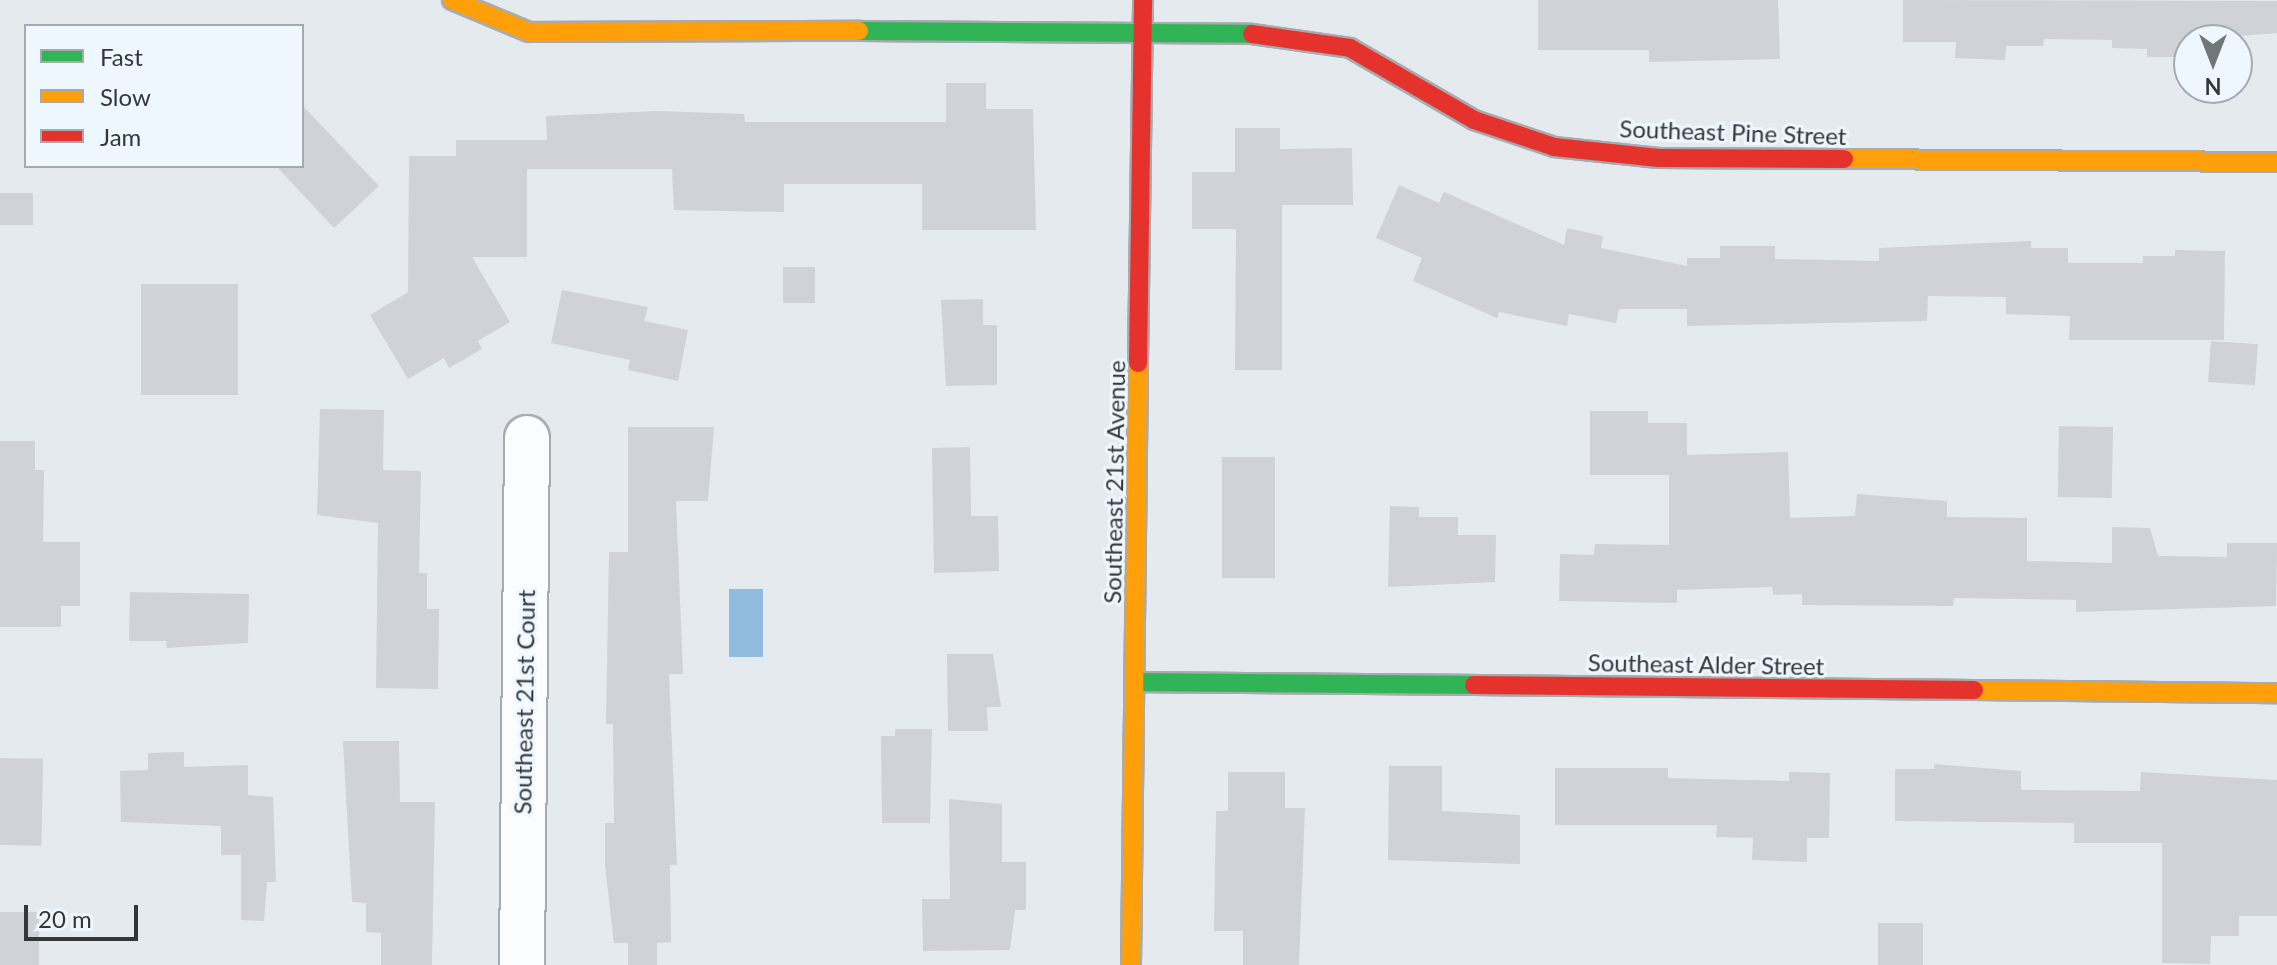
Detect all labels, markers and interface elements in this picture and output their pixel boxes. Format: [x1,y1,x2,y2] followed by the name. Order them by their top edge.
[24,24,304,168] legend
[2173,24,2253,104] north arrow
[100,42,143,71] text: Fast
[2205,73,2221,100] text: N
[100,82,151,111] text: Slow
[1619,114,1847,150] street label: Southeast Pine Street
[100,122,141,151] text: Jam
[1097,360,1131,604] street label: Southeast 21st Avenue
[508,589,540,815] street label: Southeast 21st Court
[1587,648,1825,680] street label: Southeast Alder Street
[28,889,142,939] scale bar
[38,904,92,933] text: 20 m

